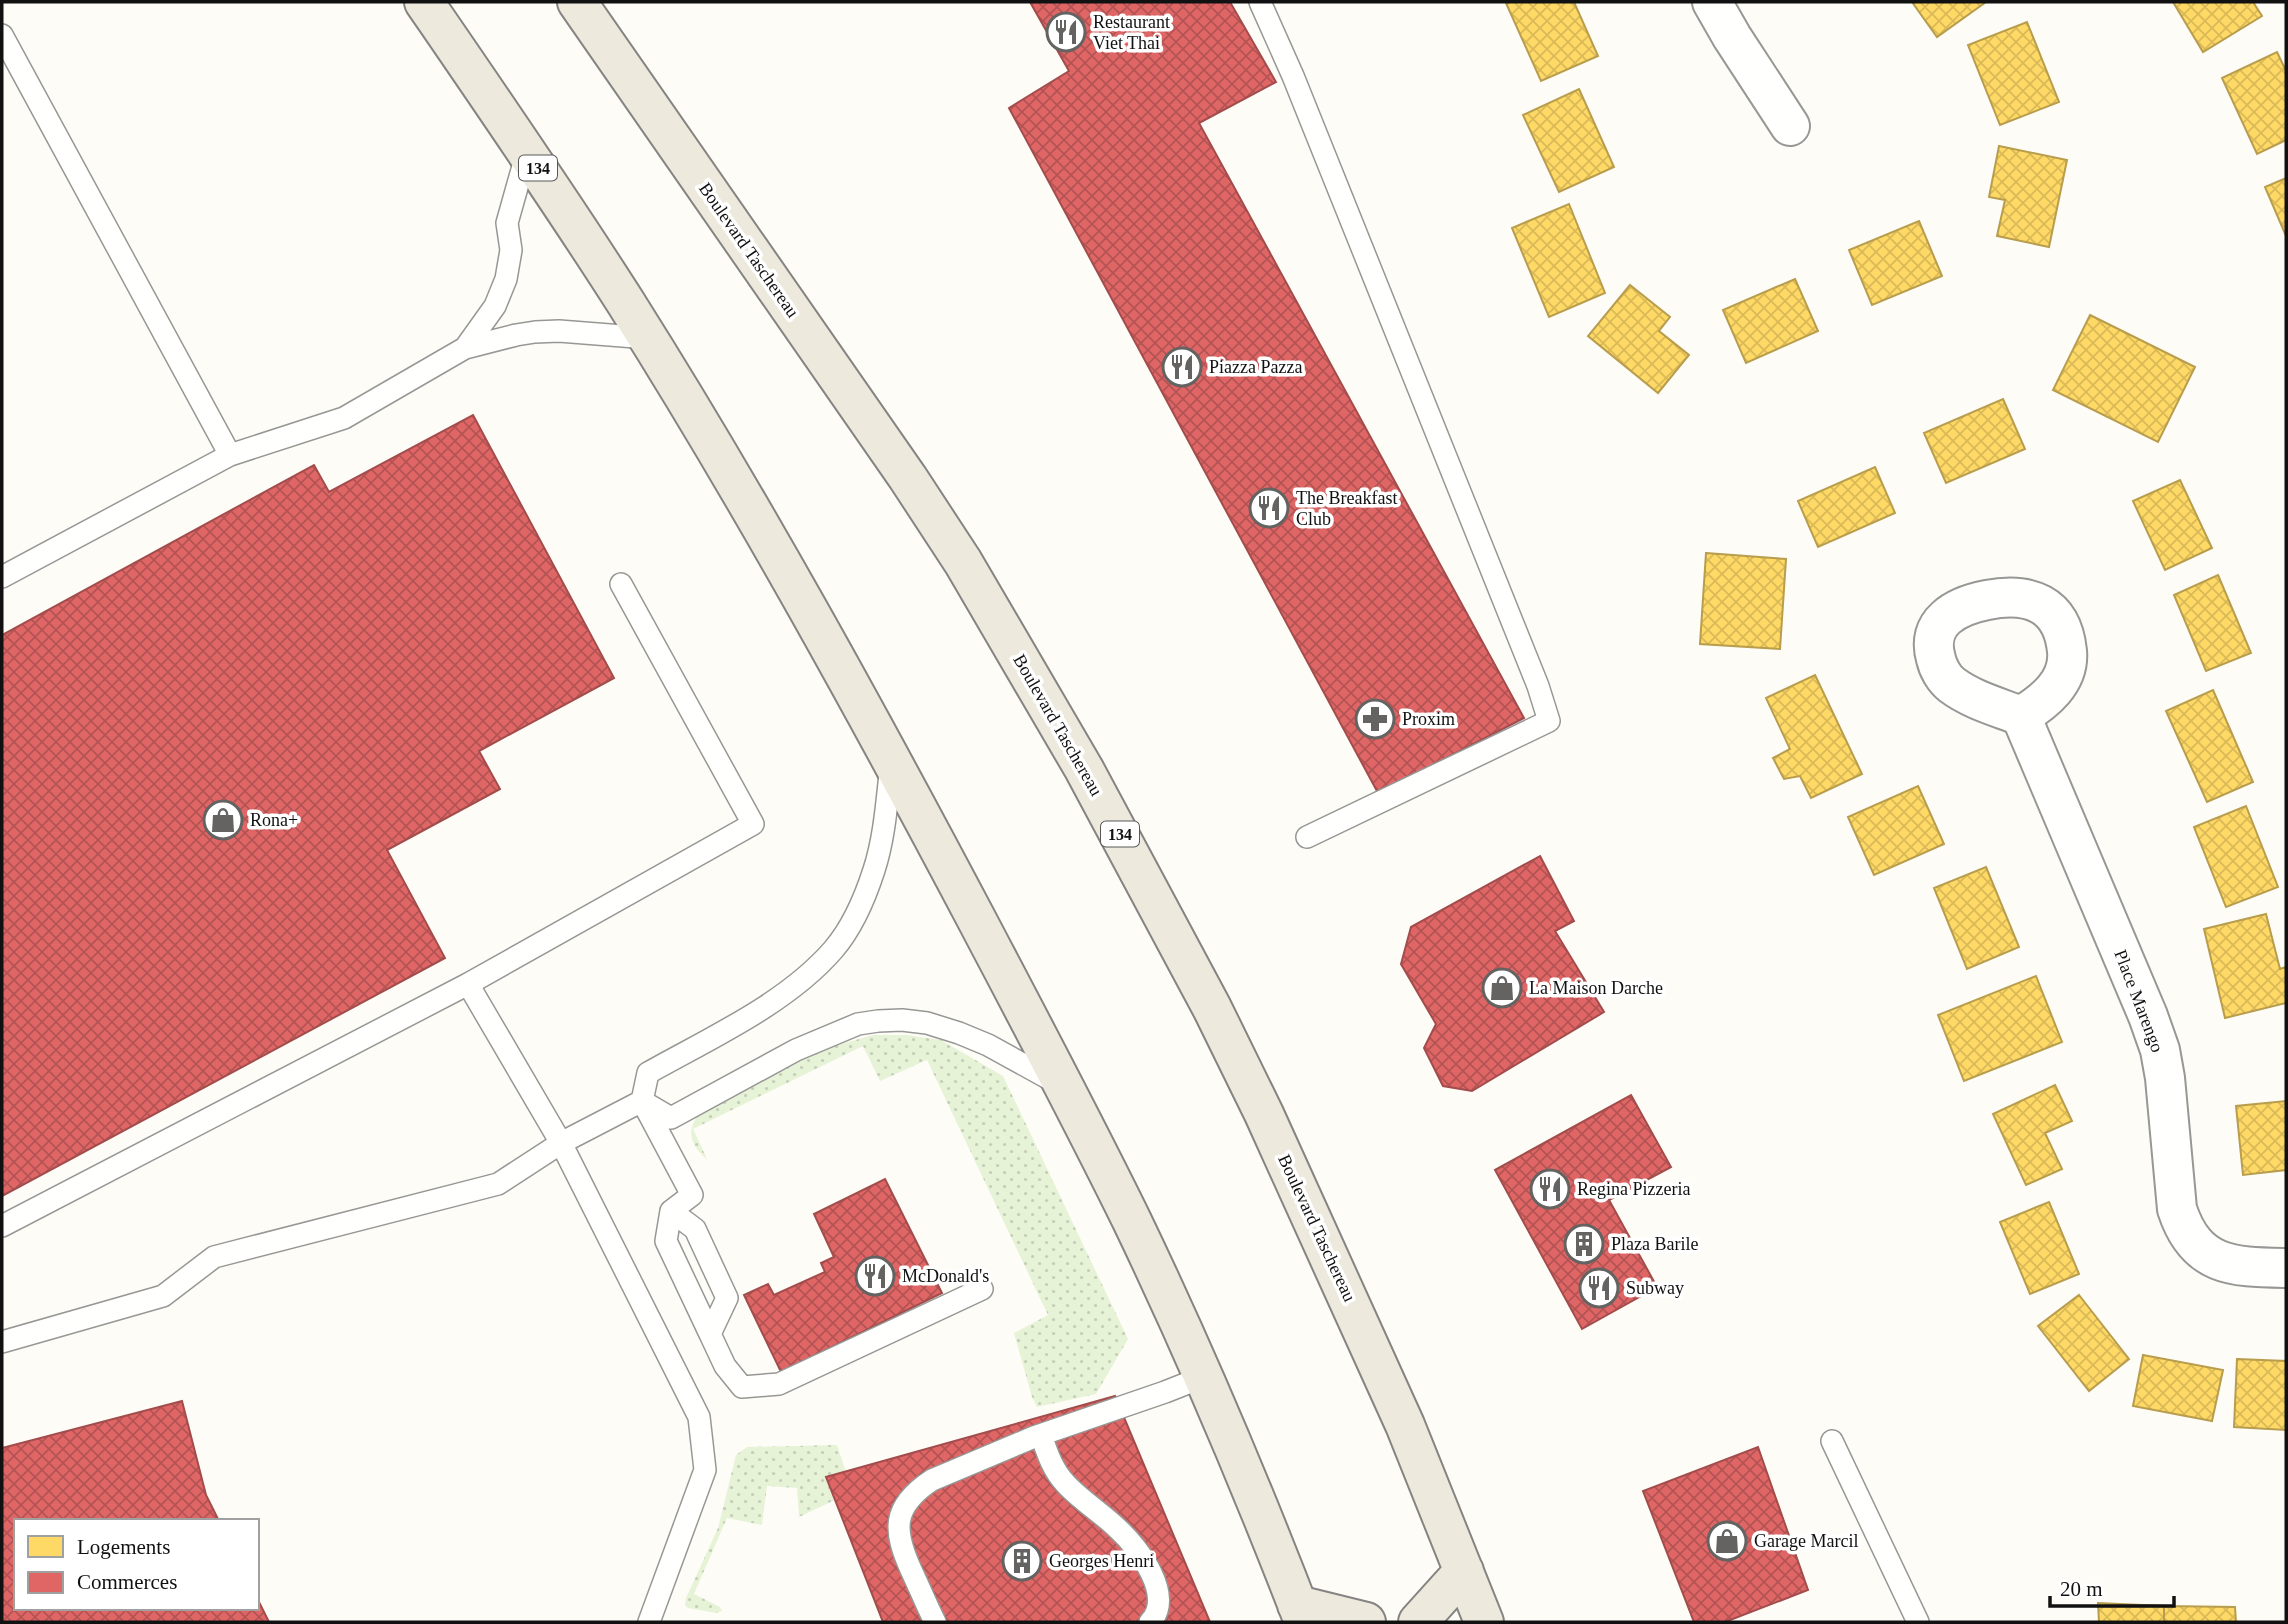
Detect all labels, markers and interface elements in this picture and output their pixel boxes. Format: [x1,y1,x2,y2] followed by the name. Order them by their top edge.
[1045,11,1087,53] restaurant icon: Restaurant Viet Thai
[1093,12,1170,53] place label: Restaurant Viet Thai
[519,156,557,180] road number: 134
[695,179,803,321] street label: Boulevard Taschereau
[1161,346,1203,388] restaurant icon: Piazza Pazza
[1209,357,1302,377] place label: Piazza Pazza
[1248,487,1290,529] restaurant icon: The Breakfast Club
[1296,488,1397,529] place label: The Breakfast Club
[1009,651,1107,799] street label: Boulevard Taschereau
[1354,698,1396,740] pharmacy icon: Proxim
[1402,709,1455,729] place label: Proxim
[202,799,244,841] shop icon: Rona+
[250,810,298,830] place label: Rona+
[1101,821,1139,846] road number: 134
[2110,947,2168,1055] street label: Place Marengo
[1481,967,1523,1009] shop icon: La Maison Darche
[1529,978,1663,998] place label: La Maison Darche
[1274,1151,1360,1305] street label: Boulevard Taschereau
[1529,1168,1571,1210] restaurant icon: Regina Pizzeria
[1577,1179,1690,1199] place label: Regina Pizzeria
[1563,1223,1605,1265] building icon: Plaza Barile
[1611,1234,1698,1254] place label: Plaza Barile
[854,1255,896,1297] restaurant icon: McDonald's
[902,1266,989,1286] place label: McDonald's
[1578,1267,1620,1309] restaurant icon: Subway
[1626,1278,1684,1298] place label: Subway
[14,1519,259,1610] legend
[1706,1520,1748,1562] shop icon: Garage Marcil
[1754,1531,1858,1551] place label: Garage Marcil
[77,1535,170,1559] text: Logements
[1001,1540,1043,1582] building icon: Georges Henri
[1049,1551,1154,1571] place label: Georges Henri
[2050,1564,2174,1608] scale bar
[77,1570,177,1594] text: Commerces
[2060,1577,2103,1601] text: 20 m

